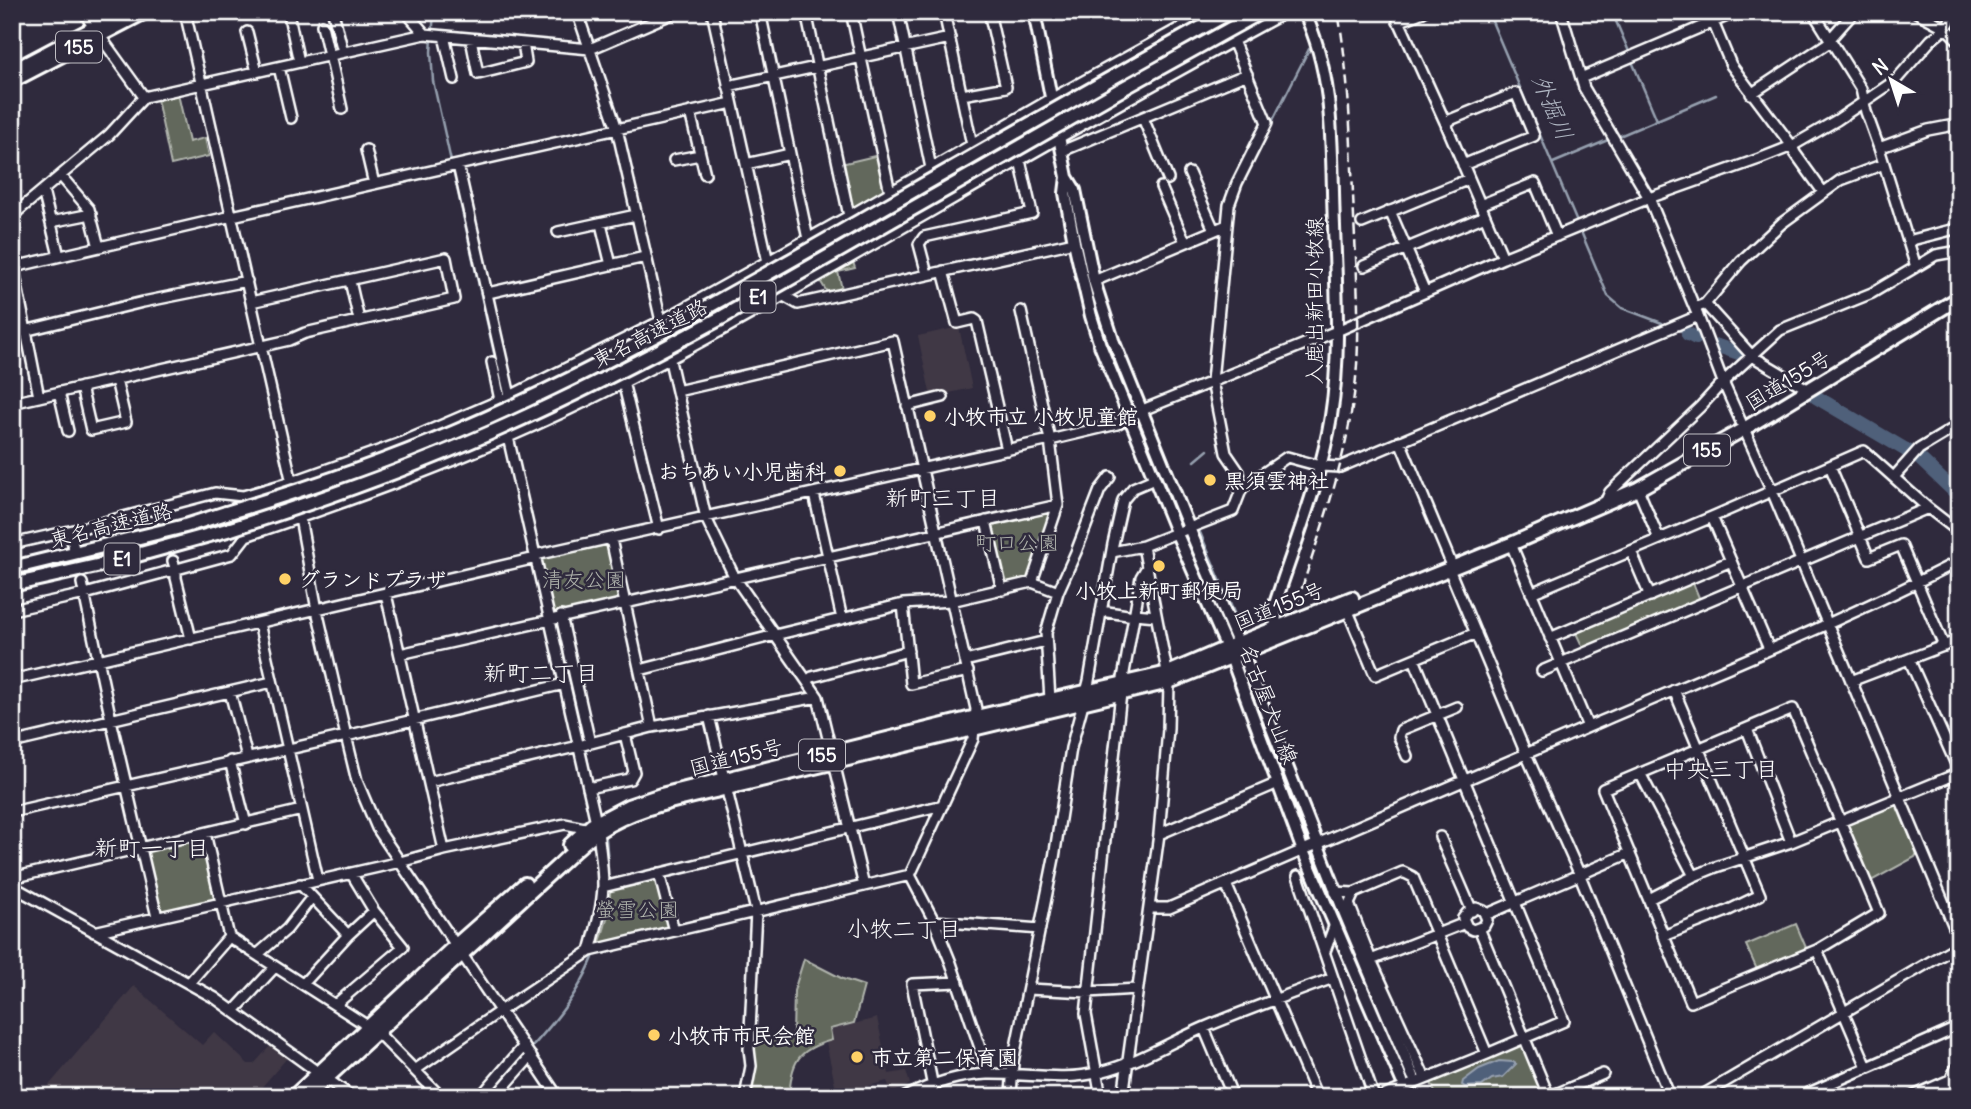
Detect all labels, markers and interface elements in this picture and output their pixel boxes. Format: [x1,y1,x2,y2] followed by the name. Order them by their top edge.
[56,32,102,62] road number: 155
[1856,46,1926,116] north arrow
[1868,53,1893,80] text: N
[1526,70,1580,144] water label: 外掘川
[1301,217,1328,385] street label: 入鹿出新田小牧線
[740,282,776,312] road number: E1
[588,292,712,374] street label: 東名高速道路
[1740,344,1836,416] street label: 国道155号
[944,403,1138,430] place label: 小牧市立 小牧児童館
[922,408,938,424] marker: 小牧市立 小牧児童館
[1684,435,1730,466] road number: 155
[658,458,826,485] place label: おちあい小児歯科
[832,463,848,479] marker: おちあい小児歯科
[1224,467,1329,494] place label: 黒須雲神社
[1202,472,1218,488] marker: 黒須雲神社
[886,483,1001,512] district label: 新町三丁目
[47,497,175,553] street label: 東名高速道路
[975,529,1059,556] park label: 町口公園
[104,544,140,574] road number: E1
[1151,558,1167,574] marker: 小牧上新町郵便局
[299,566,446,593] place label: グランドプラザ
[542,566,626,593] park label: 清友公園
[277,571,293,587] marker: グランドプラザ
[1230,576,1328,636] street label: 国道155号
[1075,577,1243,604] place label: 小牧上新町郵便局
[1234,640,1304,768] street label: 名古屋犬山線
[484,658,599,687] district label: 新町二丁目
[686,732,786,782] street label: 国道155号
[799,740,845,770] road number: 155
[1664,754,1779,783] district label: 中央三丁目
[95,833,210,862] district label: 新町一丁目
[595,896,679,923] park label: 螢雪公園
[847,914,962,943] district label: 小牧二丁目
[668,1022,815,1049] place label: 小牧市市民会館
[646,1027,662,1043] marker: 小牧市市民会館
[871,1044,1018,1071] place label: 市立第二保育園
[849,1049,865,1065] marker: 市立第二保育園

